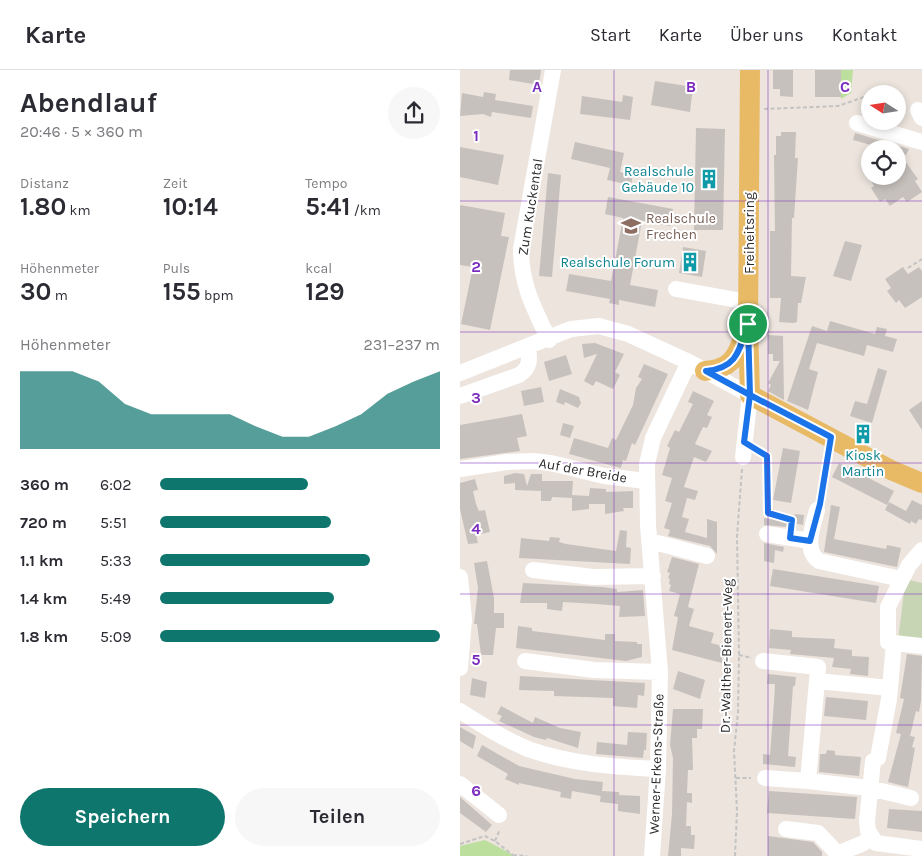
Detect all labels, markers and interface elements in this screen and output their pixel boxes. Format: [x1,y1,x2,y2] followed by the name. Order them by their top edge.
[25,21,86,49] text: Karte
[590,24,631,46] text: Start
[659,24,702,46] text: Karte
[730,24,804,46] text: Über uns
[832,24,897,46] text: Kontakt
[532,77,542,96] text: A
[686,77,696,96] text: B
[840,77,850,96] text: C
[861,85,906,130] north arrow
[861,85,906,185] map controls
[20,86,157,119] text: Abendlauf
[388,87,440,139] button: share
[20,122,143,141] text: 20:46 · 5 × 360 m
[473,126,479,145] text: 1
[861,140,906,185] button: locate
[514,157,547,257] street label: Zum Kuckental
[622,163,694,196] place label: Realschule Gebäude 10
[698,168,720,190] building icon: Realschule Gebäude 10
[20,175,69,192] text: Distanz
[163,175,188,192] text: Zeit
[305,175,347,192] text: Tempo
[20,192,66,221] text: 1.80
[163,192,218,221] text: 10:14
[305,192,350,221] text: 5:41
[741,192,758,274] street label: Freiheitsring
[66,202,91,219] text: km
[350,202,381,219] text: /km
[646,210,716,243] place label: Realschule Frechen
[620,215,642,237] school or university icon: Realschule Frechen
[679,251,701,273] building icon: Realschule Forum
[560,254,675,271] place label: Realschule Forum
[471,257,481,276] text: 2
[20,260,99,277] text: Höhenmeter
[163,260,190,277] text: Puls
[305,260,332,277] text: kcal
[20,277,51,306] text: 30
[163,277,201,306] text: 155
[305,277,345,306] text: 129
[51,287,68,304] text: m
[201,287,234,304] text: bpm
[727,303,769,345] pin
[734,310,762,338] icon: arrive
[20,335,110,354] text: Höhenmeter
[363,335,440,354] text: 231–237 m
[471,388,481,407] text: 3
[852,423,874,445] building icon: Kiosk Martin
[842,447,884,480] place label: Kiosk Martin
[538,454,628,487] street label: Auf der Breide
[20,475,69,494] text: 360 m
[100,475,132,494] text: 6:02
[20,513,67,532] text: 720 m
[100,513,127,532] text: 5:51
[471,519,481,538] text: 4
[20,551,64,570] text: 1.1 km
[100,551,132,570] text: 5:33
[717,579,736,733] street label: Dr.-Walther-Bienert-Weg
[20,589,67,608] text: 1.4 km
[100,589,131,608] text: 5:49
[20,627,68,646] text: 1.8 km
[100,627,132,646] text: 5:09
[471,650,481,669] text: 5
[646,693,667,835] street label: Werner-Erkens-Straße
[471,781,481,800] text: 6
[20,788,225,846] button: Speichern
[235,788,440,846] button: Teilen

